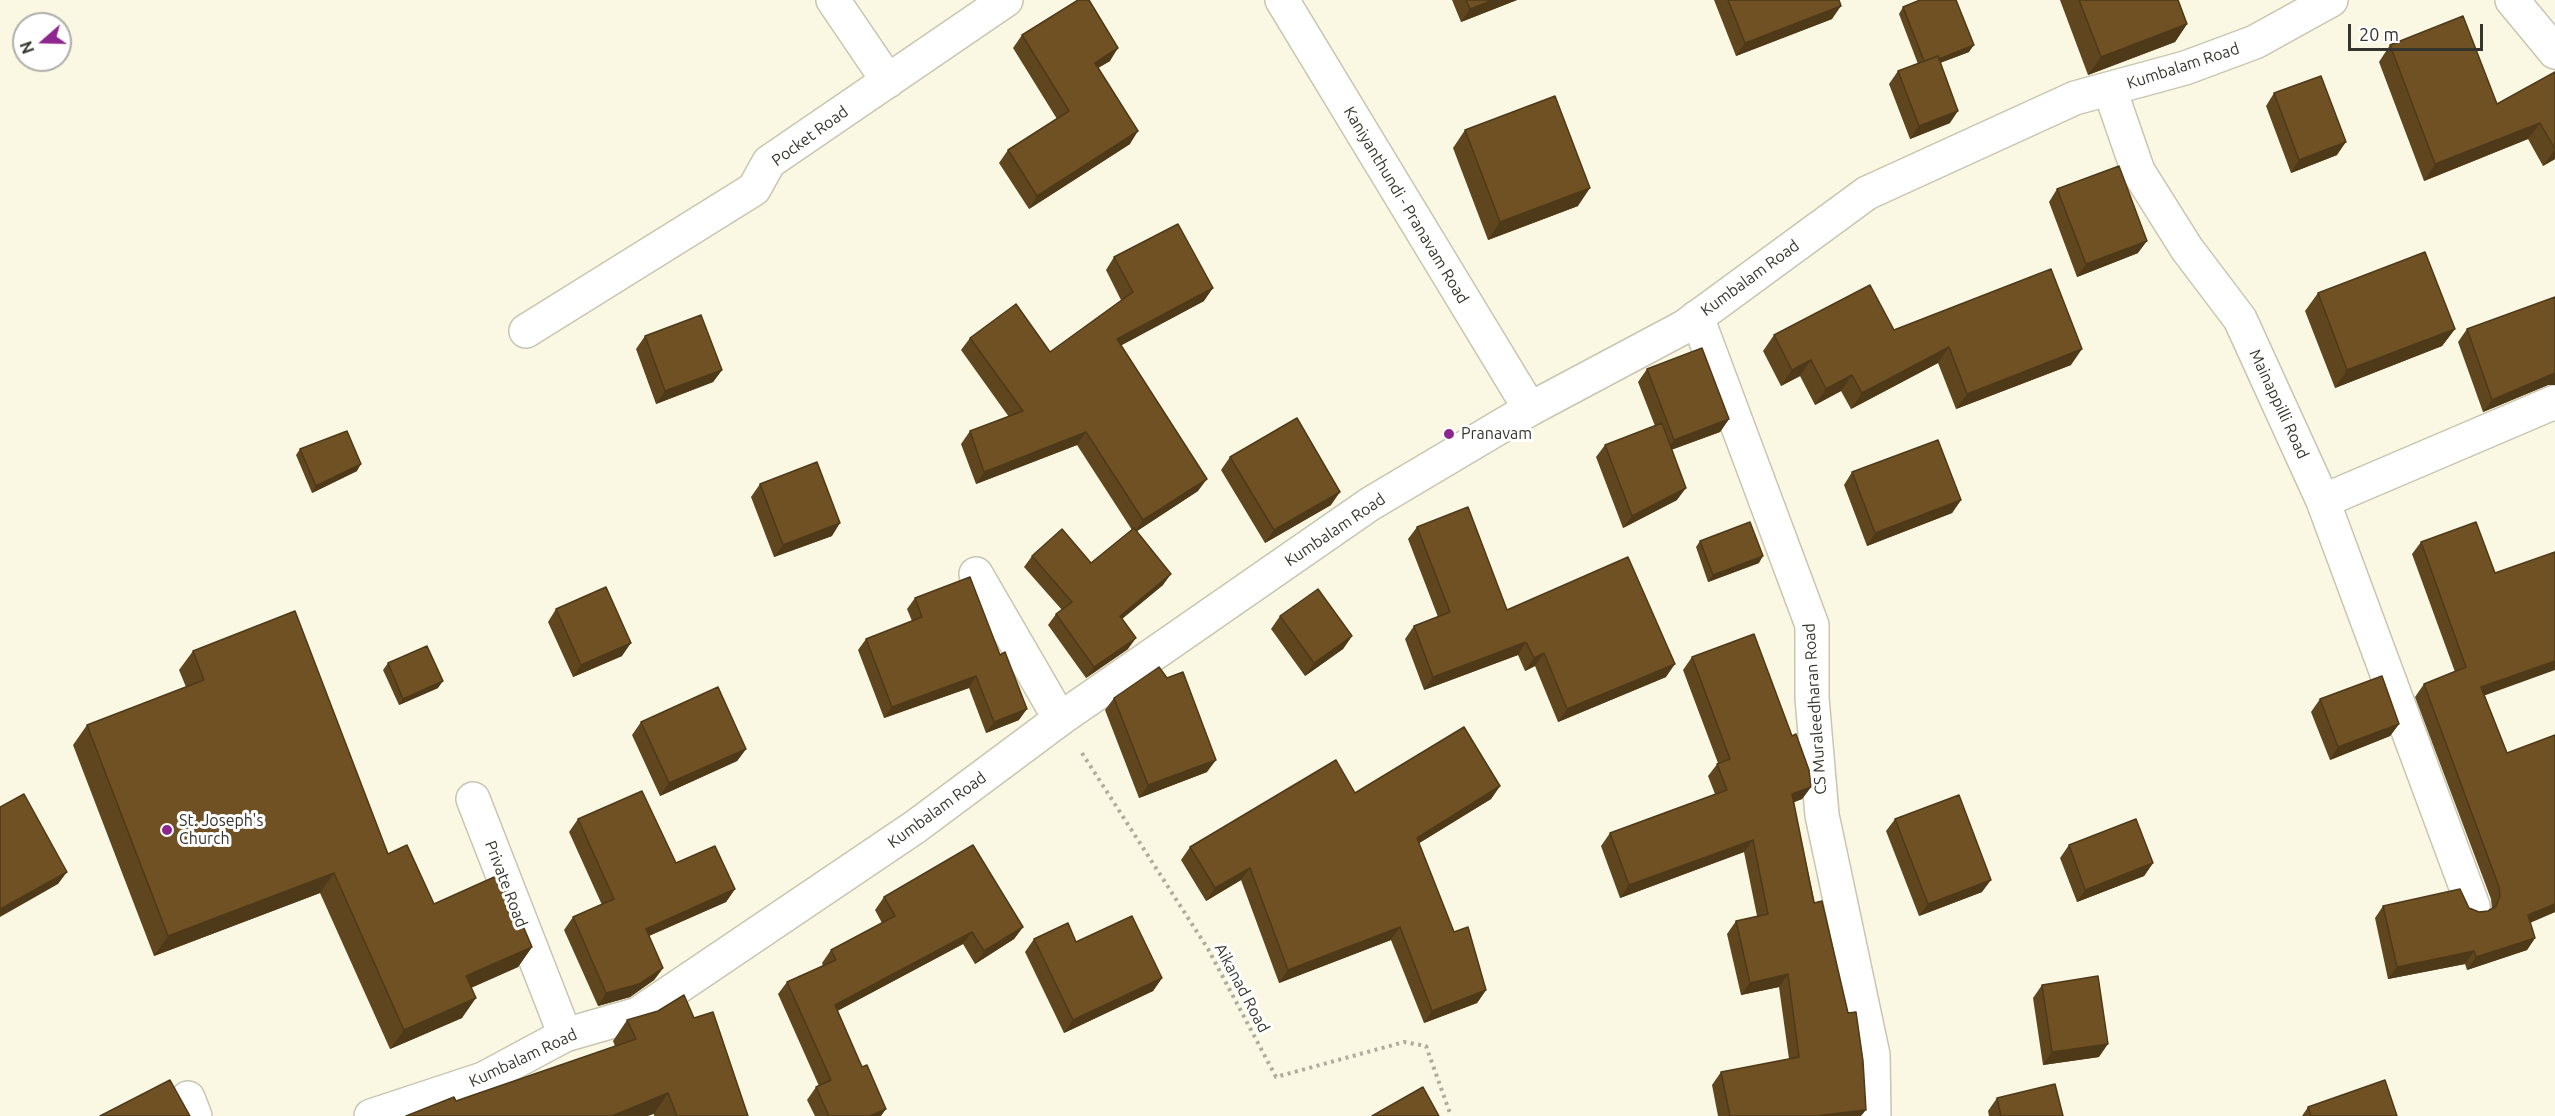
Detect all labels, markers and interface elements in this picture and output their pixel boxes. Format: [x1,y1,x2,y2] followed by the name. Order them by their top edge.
[12,12,72,72] north arrow
[2351,12,2486,50] scale bar
[2359,24,2399,44] text: 20 m
[16,39,37,56] text: N
[2124,39,2242,93] street label: Kumbalam Road
[768,102,852,170] street label: Pocket Road
[1339,103,1473,307] street label: Kaniyanthundi - Pranavam Road
[1697,236,1803,320] street label: Kumbalam Road
[2245,346,2313,462] street label: Mainappilli Road
[1461,424,1532,444] place label: Pranavam
[1442,427,1456,441] marker: Pranavam
[1281,489,1389,571] street label: Kumbalam Road
[1799,623,1831,795] street label: CS Muraleedharan Road
[884,768,990,852] street label: Kumbalam Road
[179,811,263,849] place label: St. Joseph's Church
[160,823,174,837] marker: St. Joseph's Church
[481,838,531,930] street label: Private Road
[1211,940,1273,1036] street label: Aikanad Road
[466,1025,580,1091] street label: Kumbalam Road

